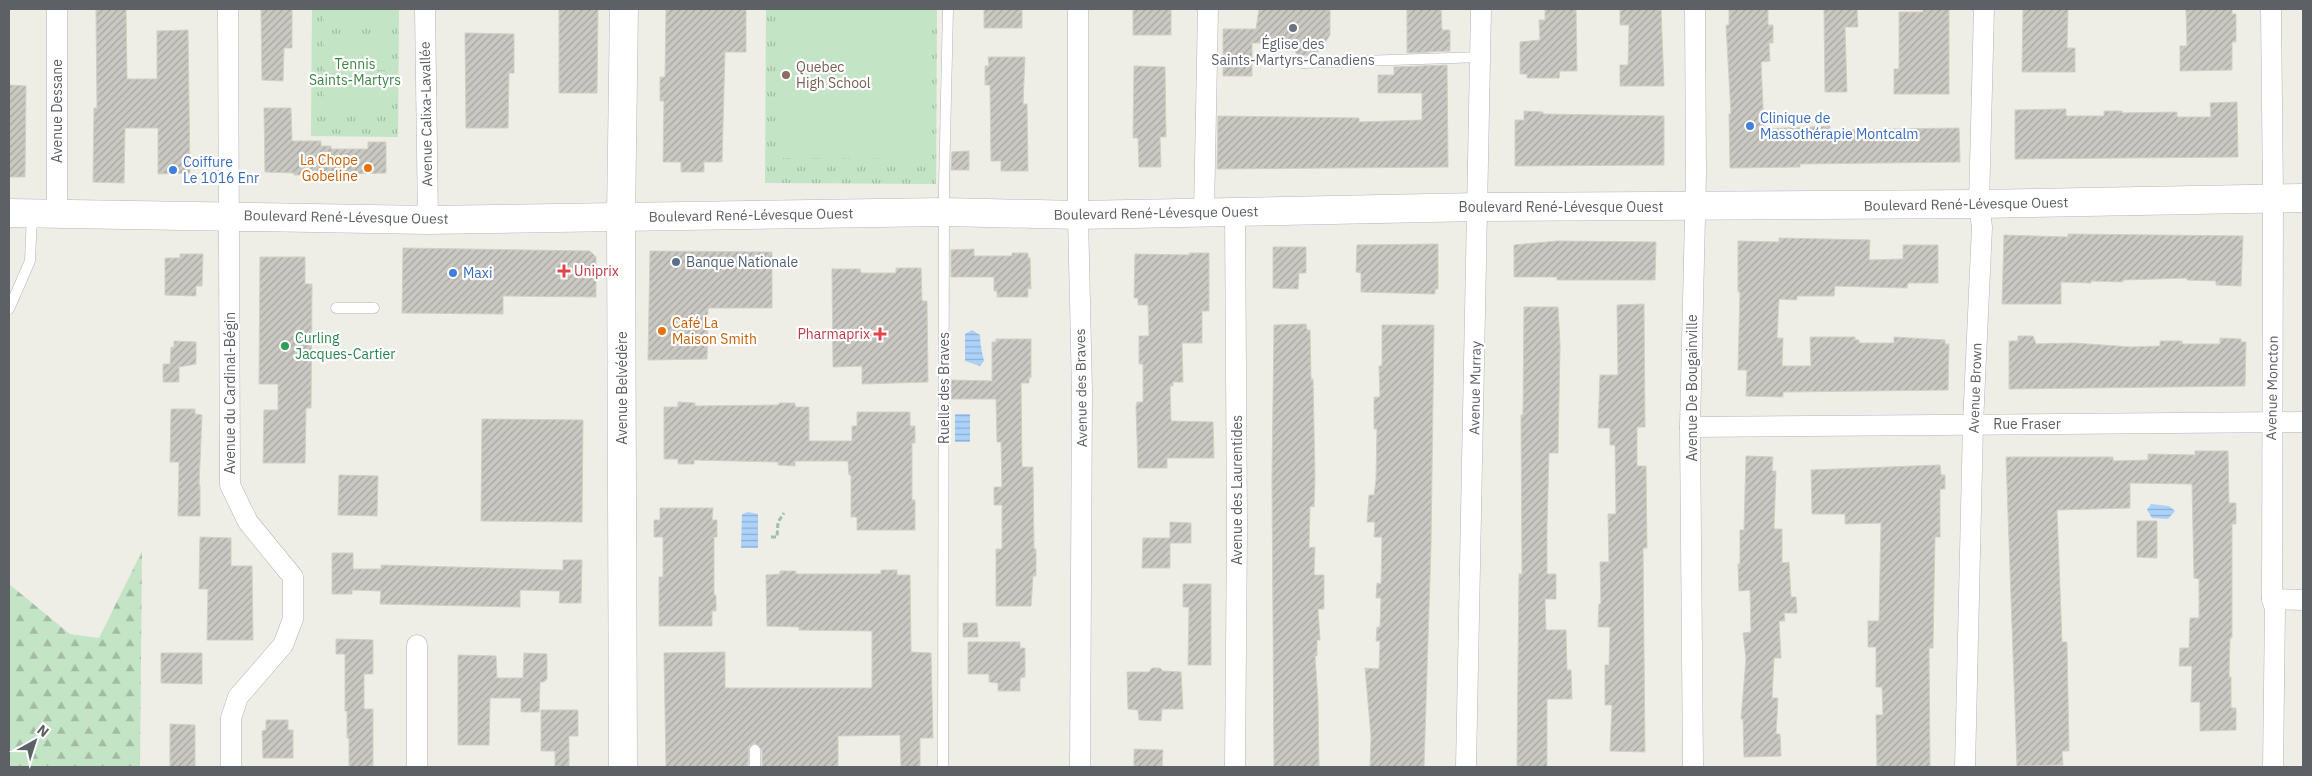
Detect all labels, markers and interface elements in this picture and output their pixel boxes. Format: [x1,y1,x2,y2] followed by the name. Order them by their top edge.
[1287,22,1299,34] marker: Église des Saints-Martyrs-Canadiens
[1211,34,1375,69] place label: Église des Saints-Martyrs-Canadiens
[416,41,436,187] street label: Avenue Calixa-Lavallée
[309,55,401,89] park label: Tennis Saints-Martyrs
[796,58,871,92] place label: Quebec High School
[48,59,66,163] street label: Avenue Dessane
[780,69,792,81] marker: Quebec High School
[1760,109,1919,143] place label: Clinique de Massothérapie Montcalm
[1744,120,1756,132] marker: Clinique de Massothérapie Montcalm
[300,151,358,185] place label: La Chope Gobeline
[183,153,259,187] place label: Coiffure Le 1016 Enr
[362,162,374,174] marker: La Chope Gobeline
[167,164,179,176] marker: Coiffure Le 1016 Enr
[1863,193,2069,215] street label: Boulevard René-Lévesque Ouest
[1459,198,1663,216] street label: Boulevard René-Lévesque Ouest
[1053,202,1259,224] street label: Boulevard René-Lévesque Ouest
[648,204,854,226] street label: Boulevard René-Lévesque Ouest
[243,206,449,228] street label: Boulevard René-Lévesque Ouest
[686,253,798,271] place label: Banque Nationale
[670,256,682,268] marker: Banque Nationale
[574,262,619,280] place label: Uniprix
[463,264,492,282] place label: Maxi
[558,265,570,277] marker: Uniprix
[447,267,459,279] marker: Maxi
[221,312,239,474] street label: Avenue du Cardinal-Bégin
[672,314,757,348] place label: Café La Maison Smith
[1683,314,1701,462] street label: Avenue De Bougainville
[656,325,668,337] marker: Café La Maison Smith
[797,325,870,343] place label: Pharmaprix
[874,328,886,340] marker: Pharmaprix
[1071,328,1091,448] street label: Avenue des Braves
[295,329,395,363] place label: Curling Jacques-Cartier
[613,331,631,445] street label: Avenue Belvédère
[935,332,953,444] street label: Ruelle des Braves
[2262,335,2282,441] street label: Avenue Moncton
[279,340,291,352] marker: Curling Jacques-Cartier
[1465,341,1485,435] street label: Avenue Murray
[1964,342,1986,434] street label: Avenue Brown
[1228,415,1246,565] street label: Avenue des Laurentides
[1993,415,2061,433] street label: Rue Fraser
[10,716,60,766] north arrow
[34,721,53,741] text: N

